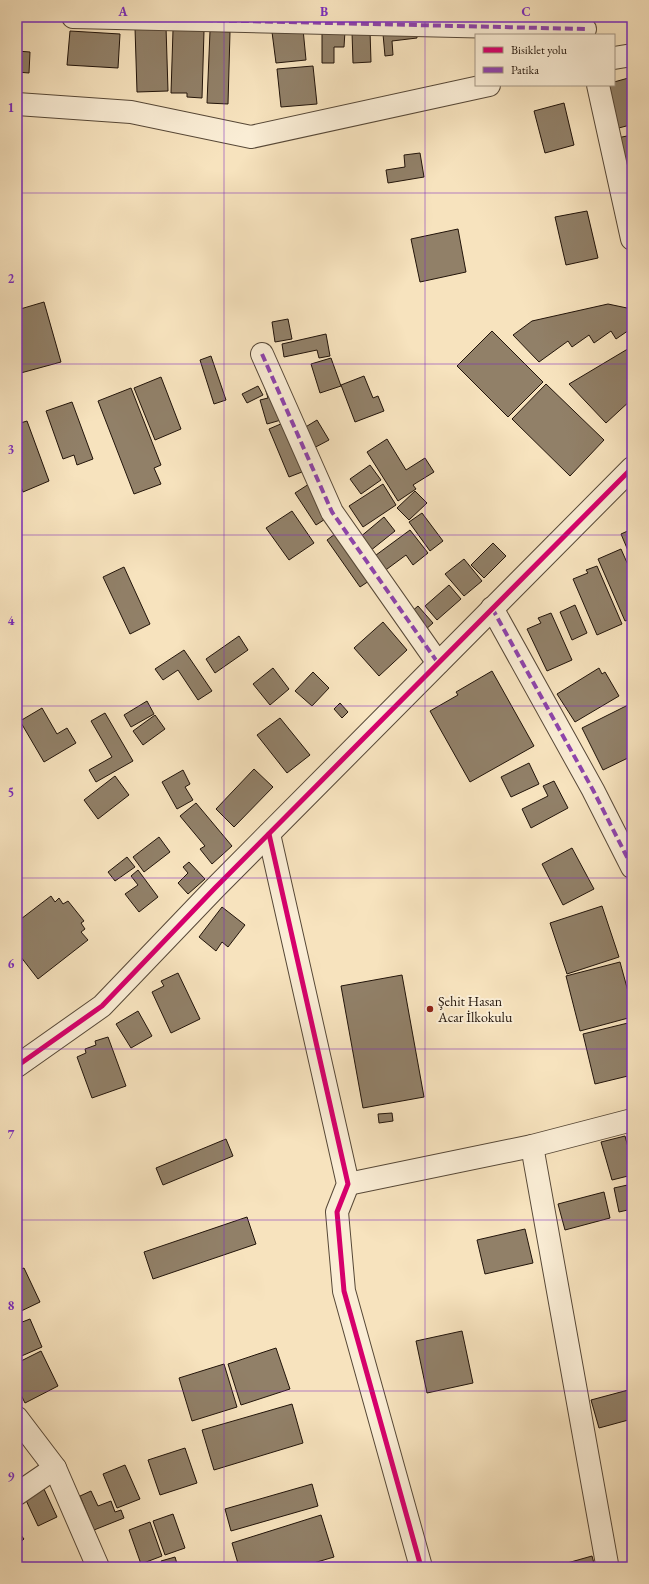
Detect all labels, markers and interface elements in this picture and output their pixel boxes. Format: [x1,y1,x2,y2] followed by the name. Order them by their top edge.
[117,3,128,20] text: A
[320,3,328,20] text: B
[521,3,531,20] text: C
[475,34,615,86] legend
[511,42,568,58] text: Bisiklet yolu
[511,62,539,78] text: Patika
[8,99,15,116] text: 1
[8,270,15,287] text: 2
[8,441,15,458] text: 3
[8,612,15,629] text: 4
[8,784,14,801] text: 5
[8,955,15,972] text: 6
[437,992,513,1026] place label: Şehit Hasan Acar İlkokulu
[425,1004,435,1014] marker: Şehit Hasan Acar İlkokulu
[8,1126,15,1143] text: 7
[8,1297,15,1314] text: 8
[8,1468,15,1485] text: 9

